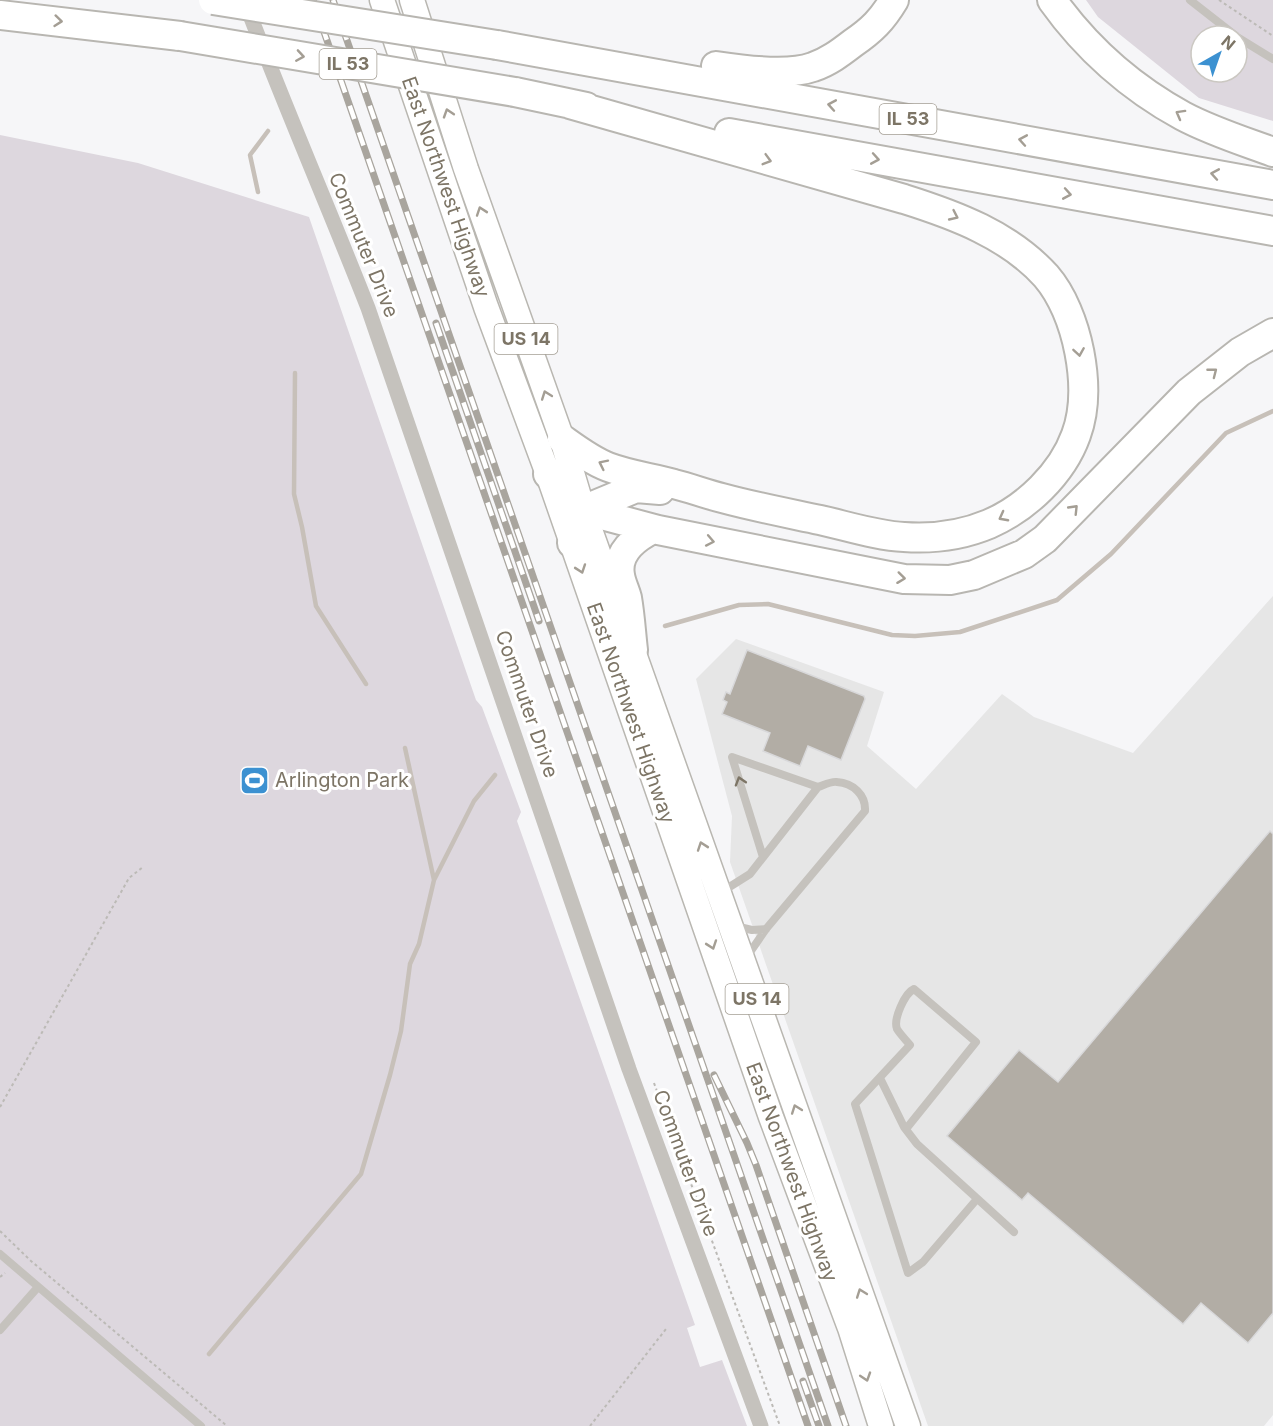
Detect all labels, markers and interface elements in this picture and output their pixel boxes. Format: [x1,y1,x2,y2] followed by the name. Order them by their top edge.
[54,14,63,27] one-way arrow
[1189,24,1249,84] north arrow
[1218,31,1240,54] text: N
[295,49,305,62] one-way arrow
[320,49,376,79] road number: IL 53
[397,73,495,301] street label: East Northwest Highway
[827,99,837,112] one-way arrow
[880,104,936,134] road number: IL 53
[443,108,455,119] one-way arrow
[1176,110,1186,121] one-way arrow
[1019,134,1029,147] one-way arrow
[870,152,880,165] one-way arrow
[762,153,772,166] one-way arrow
[1211,168,1221,181] one-way arrow
[324,169,404,321] street label: Commuter Drive
[1062,187,1072,200] one-way arrow
[475,206,488,217] one-way arrow
[947,208,958,220] one-way arrow
[494,324,558,354] road number: US 14
[1073,348,1085,357] one-way arrow
[1206,369,1217,380] one-way arrow
[540,390,553,400] one-way arrow
[598,460,609,471] one-way arrow
[1067,506,1078,517] one-way arrow
[999,510,1010,521] one-way arrow
[705,534,715,547] one-way arrow
[573,563,586,574] one-way arrow
[897,571,906,583] one-way arrow
[582,599,680,827] street label: East Northwest Highway
[491,627,563,781] street label: Commuter Drive
[238,764,270,796] sports icon: Arlington Park
[275,768,409,792] place label: Arlington Park
[735,776,747,787] one-way arrow
[697,842,710,852] one-way arrow
[704,939,717,950] one-way arrow
[726,984,789,1014] road number: US 14
[741,1059,843,1285] street label: East Northwest Highway
[648,1086,724,1240] street label: Commuter Drive
[791,1104,804,1115] one-way arrow
[856,1288,869,1299] one-way arrow
[859,1371,871,1382] one-way arrow

